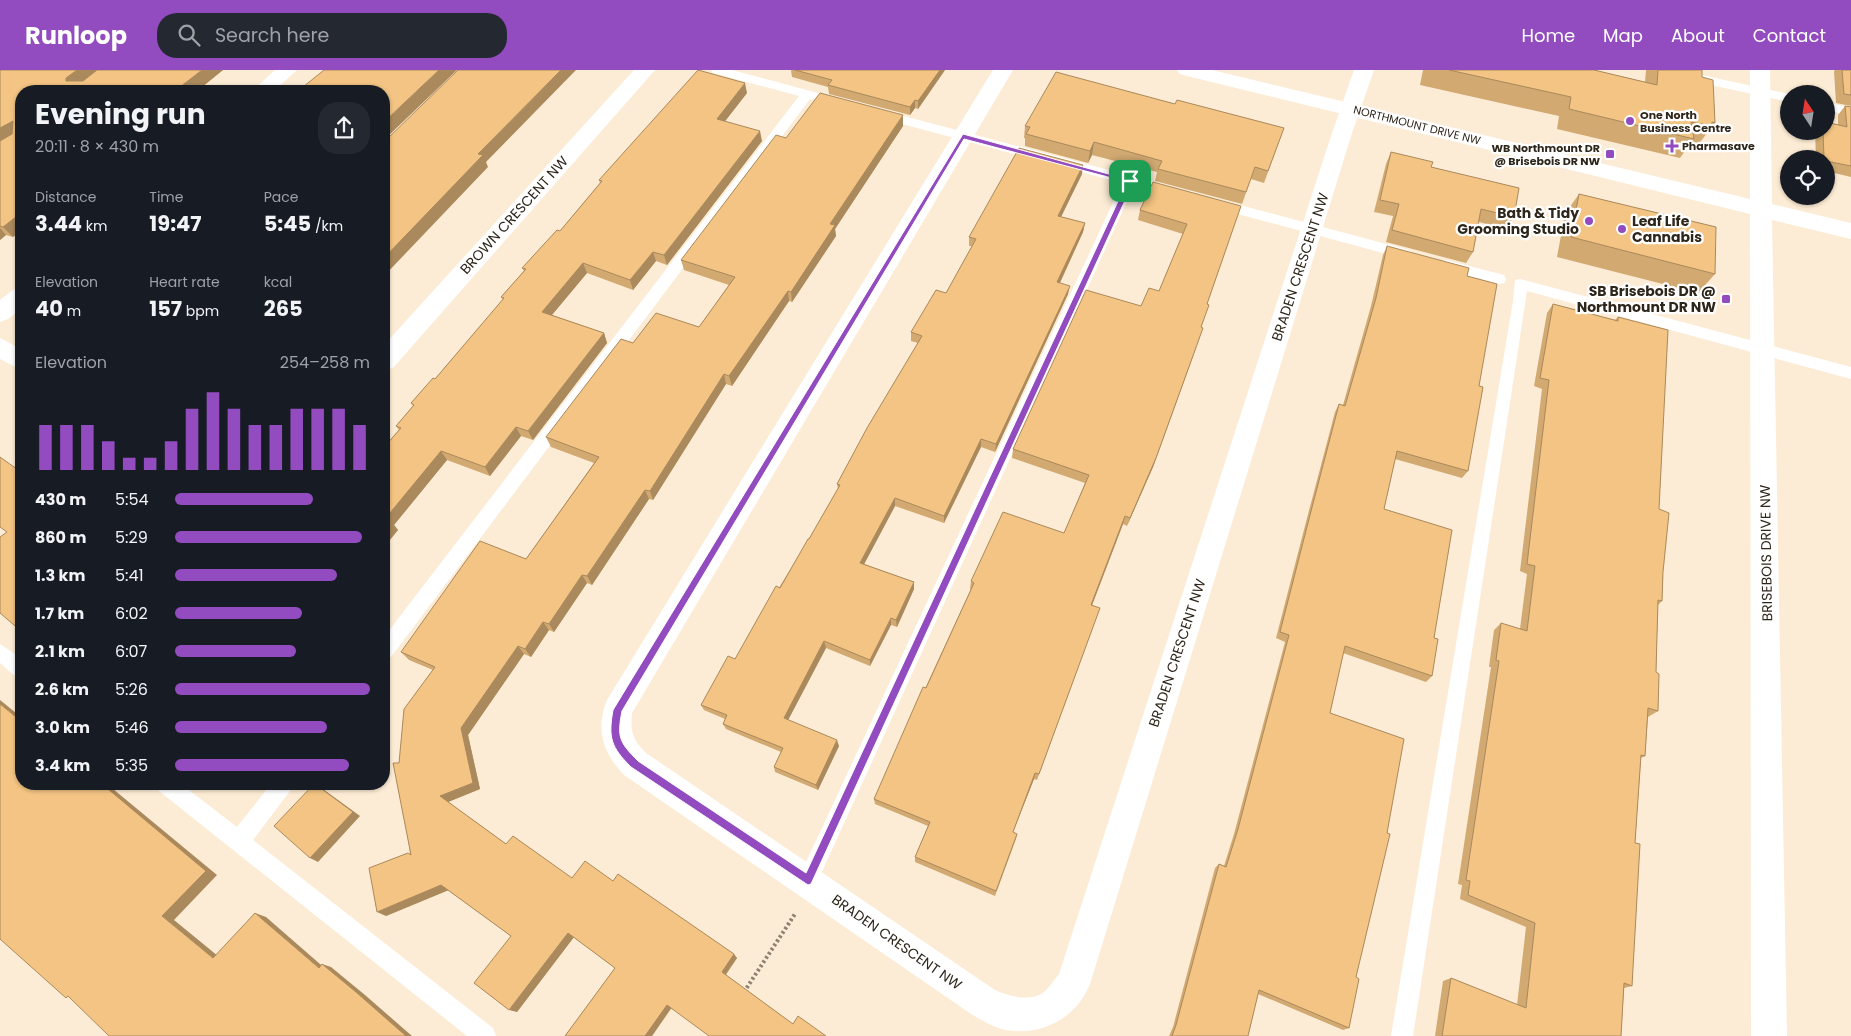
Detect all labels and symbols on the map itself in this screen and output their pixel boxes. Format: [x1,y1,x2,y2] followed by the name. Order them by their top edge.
[1780,85,1835,140] north arrow
[1352,101,1482,149] street label: NORTHMOUNT DRIVE NW
[1640,107,1732,136] place label: One North Business Centre
[1624,115,1636,127] marker: One North Business Centre
[1682,138,1755,154] place label: Pharmasave
[1492,140,1600,169] place label: WB Northmount DR @ Brisebois DR NW
[1666,140,1678,152] marker: Pharmasave
[1604,148,1616,160] marker: WB Northmount DR @ Brisebois DR NW
[455,151,573,278] street label: BROWN CRESCENT NW
[1109,160,1151,202] pin
[1267,190,1333,344] street label: BRADEN CRESCENT NW
[1457,203,1579,239] place label: Bath & Tidy Grooming Studio
[1632,211,1702,247] place label: Leaf Life Cannabis
[1583,215,1595,227] marker: Bath & Tidy Grooming Studio
[1616,223,1628,235] marker: Leaf Life Cannabis
[1577,281,1716,317] place label: SB Brisebois DR @ Northmount DR NW
[1720,293,1732,305] marker: SB Brisebois DR @ Northmount DR NW
[1755,484,1777,622] street label: BRISEBOIS DRIVE NW
[1144,576,1210,730] street label: BRADEN CRESCENT NW
[828,889,966,995] street label: BRADEN CRESCENT NW

